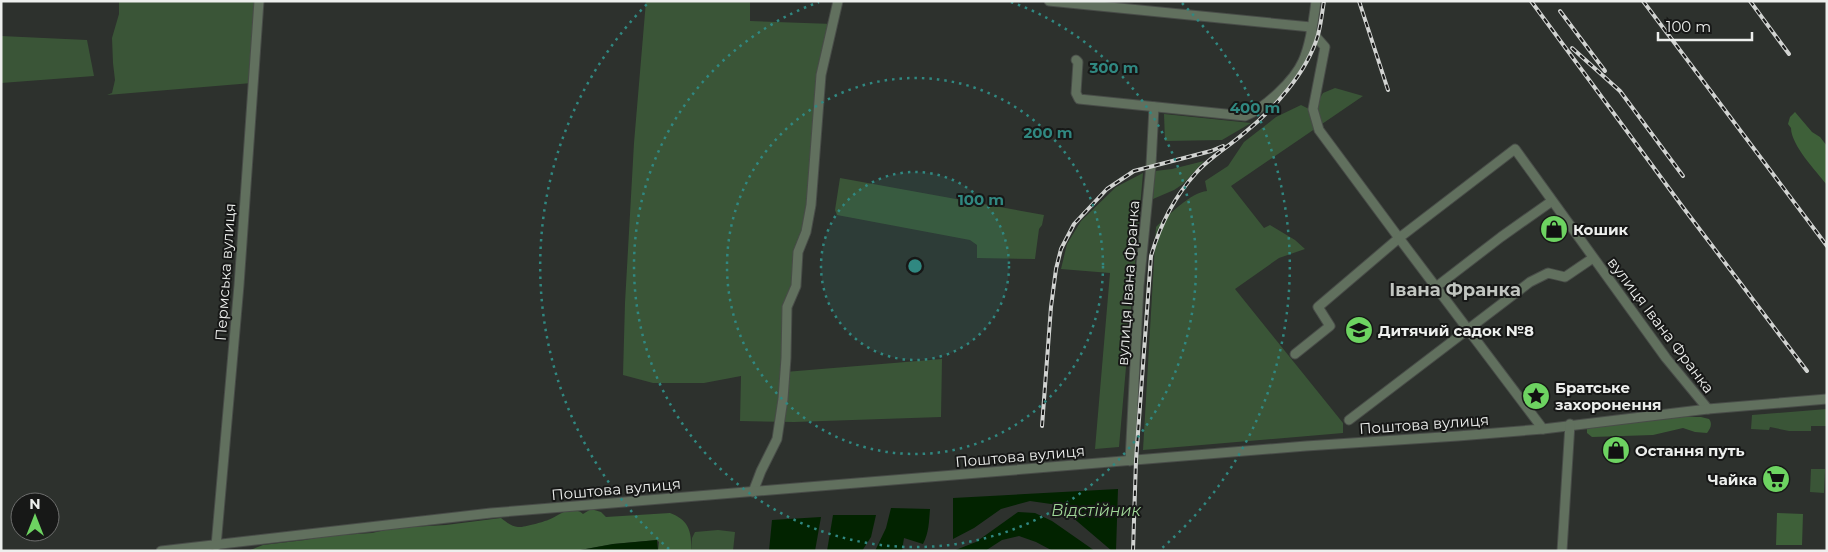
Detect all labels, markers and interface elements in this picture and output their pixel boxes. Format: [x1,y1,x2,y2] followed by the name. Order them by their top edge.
[1658,10,1752,42] scale bar
[1666,17,1711,36] text: 100 m
[1088,58,1139,77] text: 300 m
[1230,98,1280,117] text: 400 m
[1023,123,1073,142] text: 200 m
[958,190,1004,209] text: 100 m
[1113,200,1143,366] street label: вулиця Івана Франка
[211,202,239,342] street label: Пермська вулиця
[1539,214,1569,244] shop icon: Кошик
[1573,220,1629,239] place label: Кошик
[1604,253,1718,397] street label: вулиця Івана Франка
[906,257,924,275] centre of rings
[1389,279,1521,301] district label: Івана Франка
[1344,315,1374,345] school or university icon: Дитячий садок №8
[1378,321,1534,340] place label: Дитячий садок №8
[1555,378,1661,414] place label: Братське захоронення
[1521,381,1551,411] place icon: Братське захоронення
[1358,410,1490,438] street label: Поштова вулиця
[1601,435,1631,465] shop icon: Остання путь
[954,441,1086,471] street label: Поштова вулиця
[1635,441,1745,460] place label: Остання путь
[1761,464,1791,494] supermarket icon: Чайка
[1708,470,1757,489] place label: Чайка
[550,474,682,504] street label: Поштова вулиця
[10,492,60,542] north arrow
[29,495,41,513] text: N
[1051,501,1142,520] water label: Відстійник

